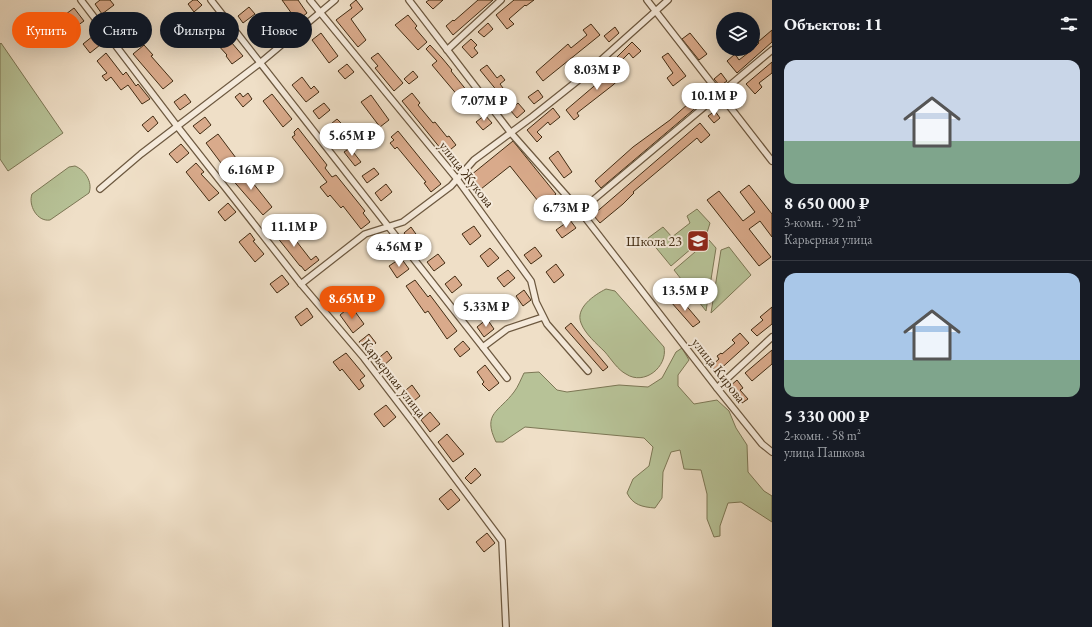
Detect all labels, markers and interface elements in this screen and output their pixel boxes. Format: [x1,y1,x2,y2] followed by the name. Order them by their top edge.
[12,12,81,48] chip: Купить
[89,12,152,48] chip: Снять
[160,12,239,48] chip: Фильтры
[247,12,312,48] chip: Новое
[716,12,760,56] map controls
[716,12,760,56] button: layers
[784,13,883,35] text: Объектов: 11
[1058,13,1080,35] icon: filters
[560,57,634,91] pin: 8.03M ₽
[574,61,620,78] text: 8.03M ₽
[677,83,751,117] pin: 10.1M ₽
[896,86,968,158] icon: home
[691,87,737,104] text: 10.1M ₽
[447,88,521,122] pin: 7.07M ₽
[461,92,507,109] text: 7.07M ₽
[315,123,389,157] pin: 5.65M ₽
[329,127,375,144] text: 5.65M ₽
[435,137,499,211] street label: улица Жукова
[214,157,288,191] pin: 6.16M ₽
[228,161,274,178] text: 6.16M ₽
[784,192,870,214] text: 8 650 000 ₽
[529,195,603,229] pin: 6.73M ₽
[543,199,589,216] text: 6.73M ₽
[257,214,331,248] pin: 11.1M ₽
[784,214,861,231] text: 3-комн. · 92 m²
[271,218,317,235] text: 11.1M ₽
[685,228,711,254] school or university icon: Школа 23
[784,231,872,248] text: Карьерная улица
[626,232,682,250] place label: Школа 23
[362,234,436,268] pin: 4.56M ₽
[376,238,422,255] text: 4.56M ₽
[648,278,722,312] pin: 13.5M ₽
[662,282,708,299] text: 13.5M ₽
[315,286,389,320] pin: 8.65M ₽
[329,290,375,307] text: 8.65M ₽
[449,294,523,328] pin: 5.33M ₽
[463,298,509,315] text: 5.33M ₽
[896,299,968,371] icon: home
[688,334,750,407] street label: улица Кирова
[358,335,431,421] street label: Карьерная улица
[784,405,870,427] text: 5 330 000 ₽
[784,427,861,444] text: 2-комн. · 58 m²
[784,444,865,461] text: улица Пашкова

